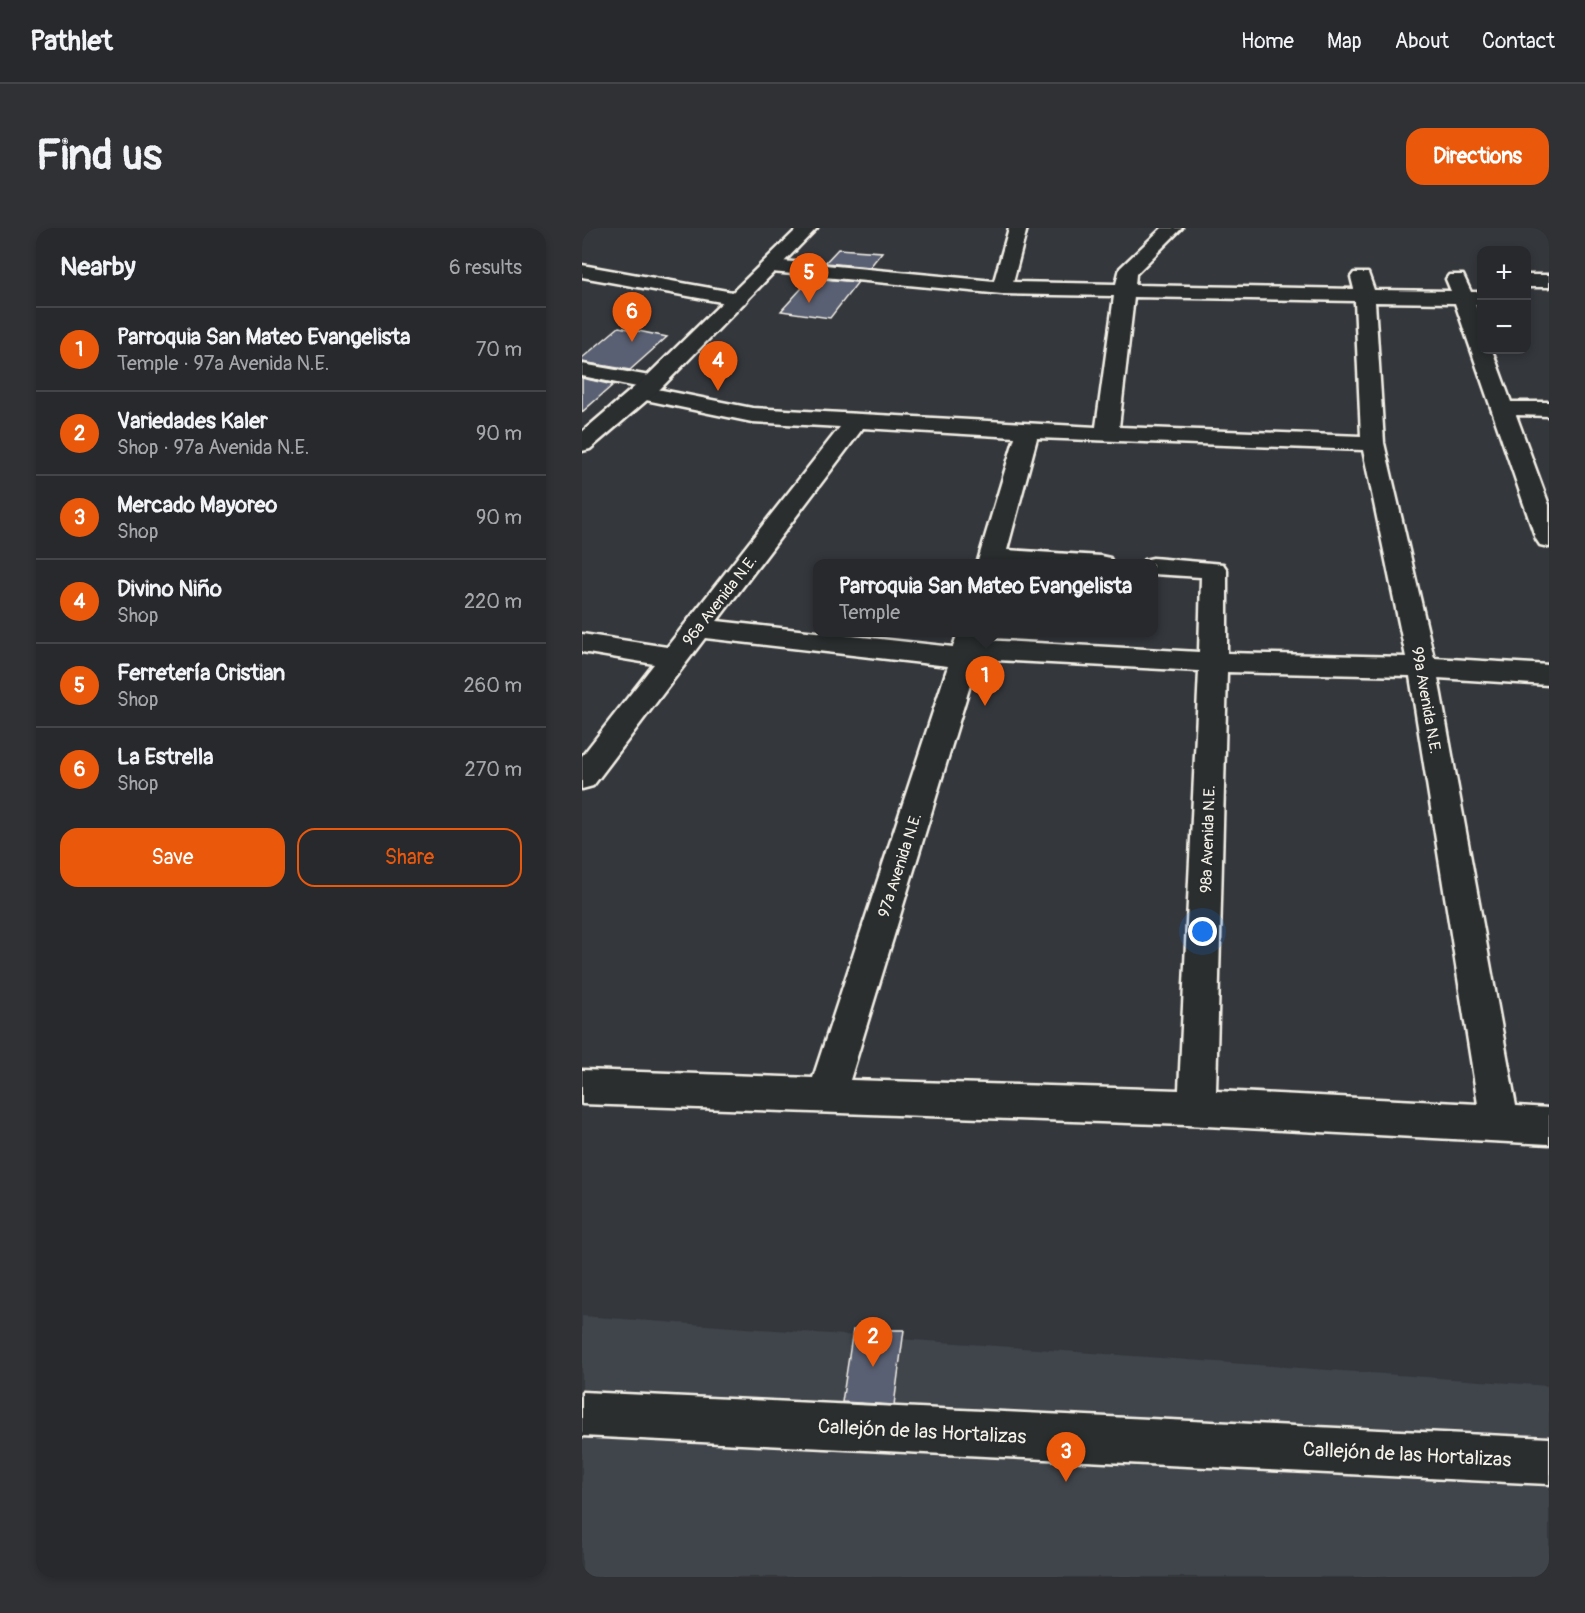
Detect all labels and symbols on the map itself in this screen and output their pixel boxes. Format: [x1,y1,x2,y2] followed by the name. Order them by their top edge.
[790,254,828,303] pin: 5
[613,292,652,342] pin: 6
[698,342,738,391] pin: 4
[678,551,761,650] street label: 96a Avenida N.E.
[1407,645,1445,755] street label: 99a Avenida N.E.
[966,656,1004,706] pin: 1
[1196,785,1220,893] street label: 98a Avenida N.E.
[874,811,926,920] street label: 97a Avenida N.E.
[1188,917,1217,946] your location
[854,1318,892,1367] pin: 2
[817,1414,1027,1449] street label: Callejón de las Hortalizas
[1046,1432,1086,1482] pin: 3
[1302,1437,1512,1472] street label: Callejón de las Hortalizas

